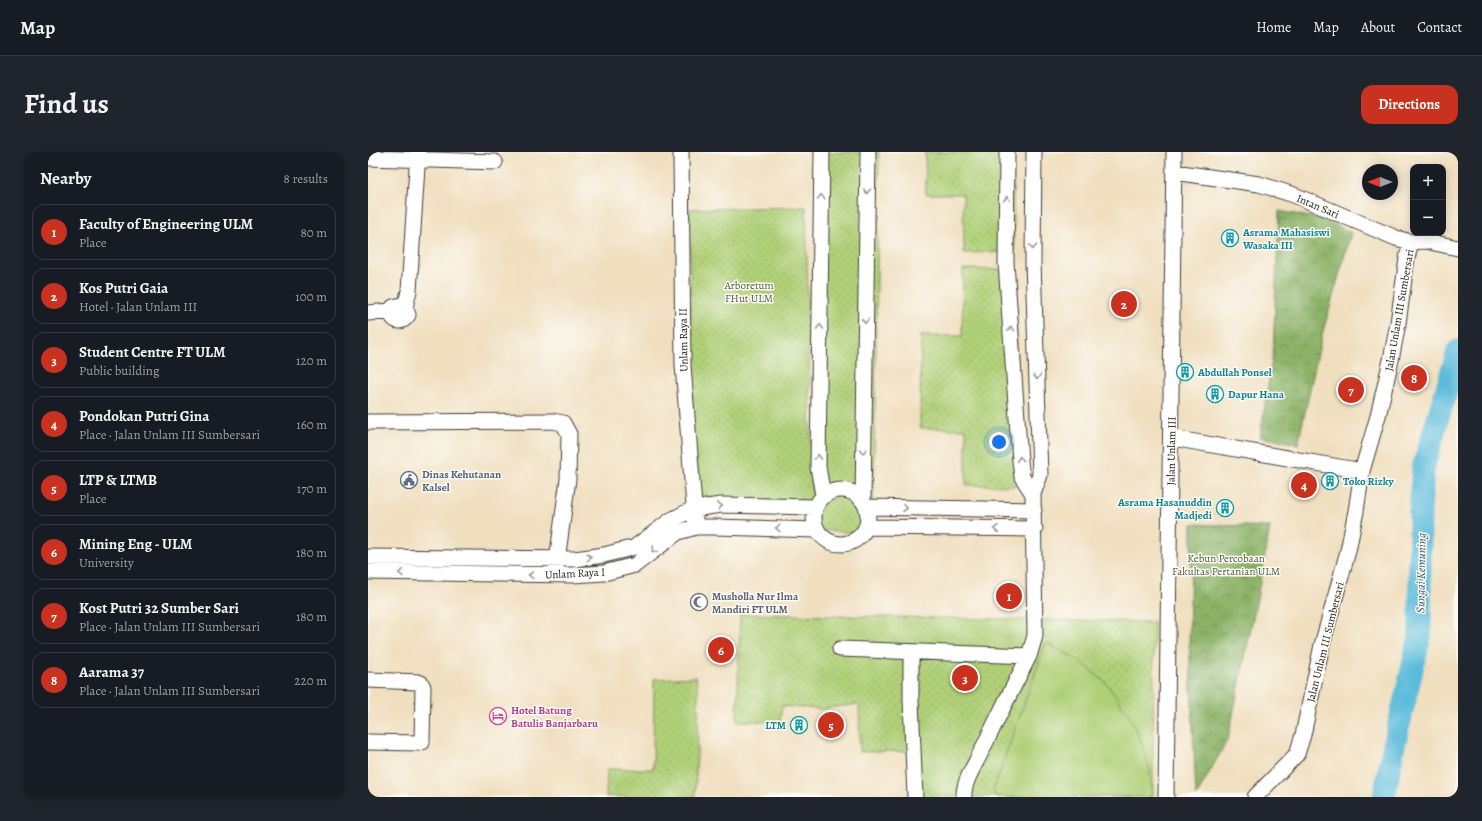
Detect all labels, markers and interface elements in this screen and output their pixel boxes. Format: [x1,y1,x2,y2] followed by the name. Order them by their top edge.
[20,15,55,41] text: Map
[1256,18,1291,37] text: Home
[1313,18,1339,37] text: Map
[1361,18,1395,37] text: About
[1417,18,1462,37] text: Contact
[24,85,109,123] text: Find us
[1361,85,1458,124] button: Directions
[1362,164,1398,200] north arrow
[1410,164,1446,236] map controls
[1410,164,1446,200] button: +
[40,167,91,190] text: Nearby
[284,170,328,187] text: 8 results
[863,188,872,194] one-way arrow
[1294,191,1341,222] street label: Intan Sari
[817,194,826,200] one-way arrow
[1002,196,1011,202] one-way arrow
[1410,200,1446,236] button: −
[79,214,253,234] text: Faculty of Engineering ULM
[52,224,56,241] text: 1
[300,224,327,241] text: 80 m
[1242,225,1330,253] place label: Asrama Mahasiswi Wasaka III
[1220,228,1240,248] building icon: Asrama Mahasiswi Wasaka III
[79,234,107,251] text: Place
[1029,244,1037,250] one-way arrow
[1381,248,1418,372] street label: Jalan Unlam III Sumbersari
[79,278,168,298] text: Kos Putri Gaia
[723,278,774,306] park label: Arboretum FHut ULM
[51,288,57,305] text: 2
[295,288,327,305] text: 100 m
[1111,289,1137,319] pin: 2
[79,298,197,315] text: Hotel · Jalan Unlam III
[675,308,692,372] street label: Unlam Raya II
[861,318,870,324] one-way arrow
[816,324,824,330] one-way arrow
[1006,326,1015,332] one-way arrow
[79,342,226,362] text: Student Centre FT ULM
[51,352,57,369] text: 3
[296,352,327,369] text: 120 m
[79,362,159,379] text: Public building
[1175,362,1195,382] building icon: Abdullah Ponsel
[1401,363,1427,393] pin: 8
[1197,365,1272,380] place label: Abdullah Ponsel
[1032,374,1041,380] one-way arrow
[1338,375,1364,405] pin: 7
[1205,384,1225,404] building icon: Dapur Hana
[1228,387,1285,402] place label: Dapur Hana
[79,406,209,426] text: Pondokan Putri Gina
[51,416,57,433] text: 4
[296,416,327,433] text: 160 m
[1163,416,1180,486] street label: Jalan Unlam III
[79,426,260,443] text: Place · Jalan Unlam III Sumbersari
[989,432,1009,452] your location
[859,448,867,454] one-way arrow
[814,454,822,460] one-way arrow
[1016,456,1025,462] one-way arrow
[422,467,501,495] place label: Dinas Kehutanan Kalsel
[79,470,157,490] text: LTP & LTMB
[399,470,419,490] public building icon: Dinas Kehutanan Kalsel
[1291,470,1317,500] pin: 4
[1320,471,1340,491] building icon: Toko Rizky
[1343,474,1394,489] place label: Toko Rizky
[51,480,57,497] text: 5
[297,480,327,497] text: 170 m
[79,490,107,507] text: Place
[1117,495,1212,523] place label: Asrama Hasanuddin Madjedi
[1215,498,1235,518] building icon: Asrama Hasanuddin Madjedi
[717,502,723,510] one-way arrow
[902,504,908,512] one-way arrow
[775,524,781,533] one-way arrow
[993,525,999,533] one-way arrow
[1412,532,1430,613] water label: Sungai Kemuning
[79,534,192,554] text: Mining Eng - ULM
[51,544,57,561] text: 6
[296,544,327,561] text: 180 m
[652,545,659,552] one-way arrow
[1172,551,1280,579] park label: Kebun Percobaan Fakultas Pertanian ULM
[586,553,592,562] one-way arrow
[79,554,134,571] text: University
[545,564,605,583] street label: Unlam Raya I
[398,568,404,577] one-way arrow
[528,571,534,579] one-way arrow
[1303,580,1348,704] street label: Jalan Unlam III Sumbersari
[996,581,1022,611] pin: 1
[712,589,799,617] place label: Musholla Nur Ilma Mandiri FT ULM
[689,592,709,612] mosque icon: Musholla Nur Ilma Mandiri FT ULM
[79,598,239,618] text: Kost Putri 32 Sumber Sari
[51,608,57,625] text: 7
[296,608,327,625] text: 180 m
[79,618,260,635] text: Place · Jalan Unlam III Sumbersari
[708,635,734,665] pin: 6
[79,662,144,682] text: Aarama 37
[952,663,978,693] pin: 3
[51,672,57,689] text: 8
[294,672,327,689] text: 220 m
[79,682,260,699] text: Place · Jalan Unlam III Sumbersari
[511,703,599,731] place label: Hotel Batung Batulis Banjarbaru
[488,706,508,726] hotel icon: Hotel Batung Batulis Banjarbaru
[818,710,844,740] pin: 5
[789,715,809,735] building icon: LTM
[765,718,786,733] place label: LTM

